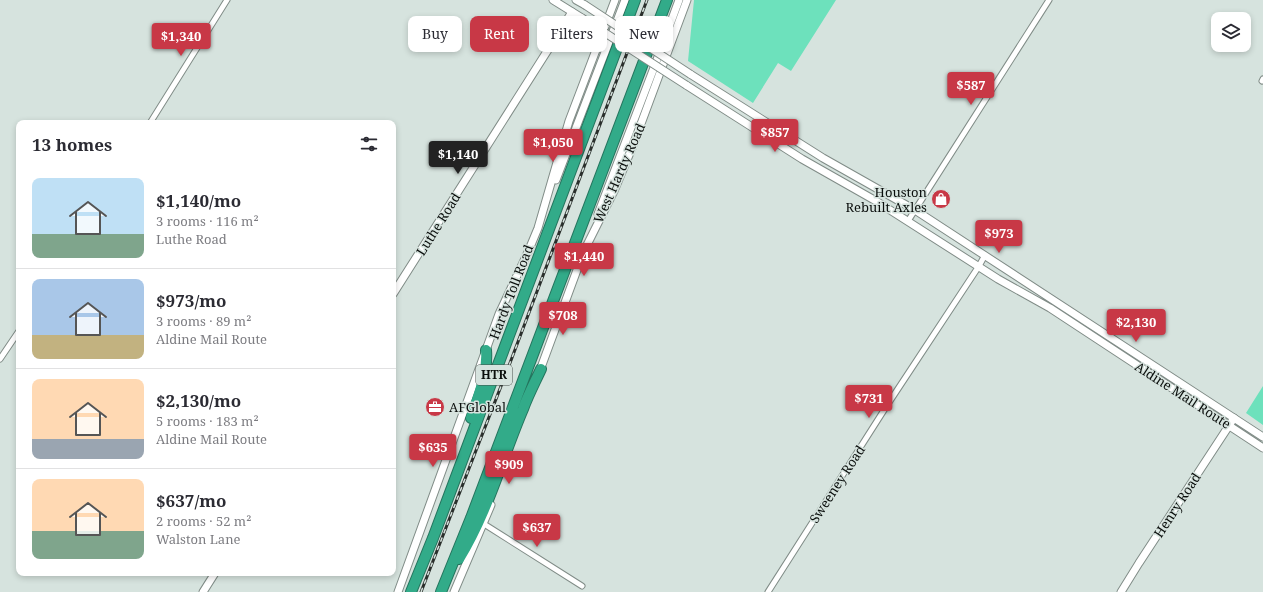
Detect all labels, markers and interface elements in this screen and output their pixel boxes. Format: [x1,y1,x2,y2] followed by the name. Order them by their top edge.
[1211,12,1251,52] map controls
[1211,12,1251,52] button: layers
[408,16,462,52] chip: Buy
[470,16,529,52] chip: Rent
[537,16,607,52] chip: Filters
[615,16,673,52] chip: New
[148,23,214,57] pin: $1,340
[161,27,201,45] text: $1,340
[947,72,995,106] pin: $587
[956,76,986,94] text: $587
[751,119,799,153] pin: $857
[589,120,649,226] street label: West Hardy Road
[760,123,790,141] text: $857
[520,129,586,163] pin: $1,050
[32,133,112,156] text: 13 homes
[358,133,380,155] icon: filters
[533,133,573,151] text: $1,050
[425,141,491,175] pin: $1,140
[438,145,478,163] text: $1,140
[846,183,928,216] place label: Houston Rebuilt Axles
[930,188,952,210] shop icon: Houston Rebuilt Axles
[156,189,241,212] text: $1,140/mo
[412,189,464,259] street label: Luthe Road
[64,194,112,242] icon: home
[156,212,259,230] text: 3 rooms · 116 m²
[975,220,1023,254] pin: $973
[984,224,1014,242] text: $973
[156,230,227,248] text: Luthe Road
[485,242,537,342] street label: Hardy Toll Road
[551,243,617,277] pin: $1,440
[564,247,604,265] text: $1,440
[156,289,227,312] text: $973/mo
[64,295,112,343] icon: home
[539,302,587,336] pin: $708
[548,306,578,324] text: $708
[1103,309,1169,343] pin: $2,130
[156,312,251,330] text: 3 rooms · 89 m²
[1116,313,1156,331] text: $2,130
[156,330,267,348] text: Aldine Mail Route
[1132,357,1234,433] street label: Aldine Mail Route
[476,365,512,385] road number: HTR
[845,385,893,419] pin: $731
[156,389,241,412] text: $2,130/mo
[854,389,884,407] text: $731
[64,395,112,443] icon: home
[424,396,446,418] office icon: AFGlobal
[449,398,506,416] place label: AFGlobal
[156,412,259,430] text: 5 rooms · 183 m²
[156,430,267,448] text: Aldine Mail Route
[409,434,457,468] pin: $635
[418,438,448,456] text: $635
[805,442,869,526] street label: Sweeney Road
[485,451,533,485] pin: $909
[494,455,524,473] text: $909
[1149,469,1205,541] street label: Henry Road
[156,489,227,512] text: $637/mo
[64,495,112,543] icon: home
[156,512,251,530] text: 2 rooms · 52 m²
[513,514,561,548] pin: $637
[522,518,552,536] text: $637
[156,530,241,548] text: Walston Lane

